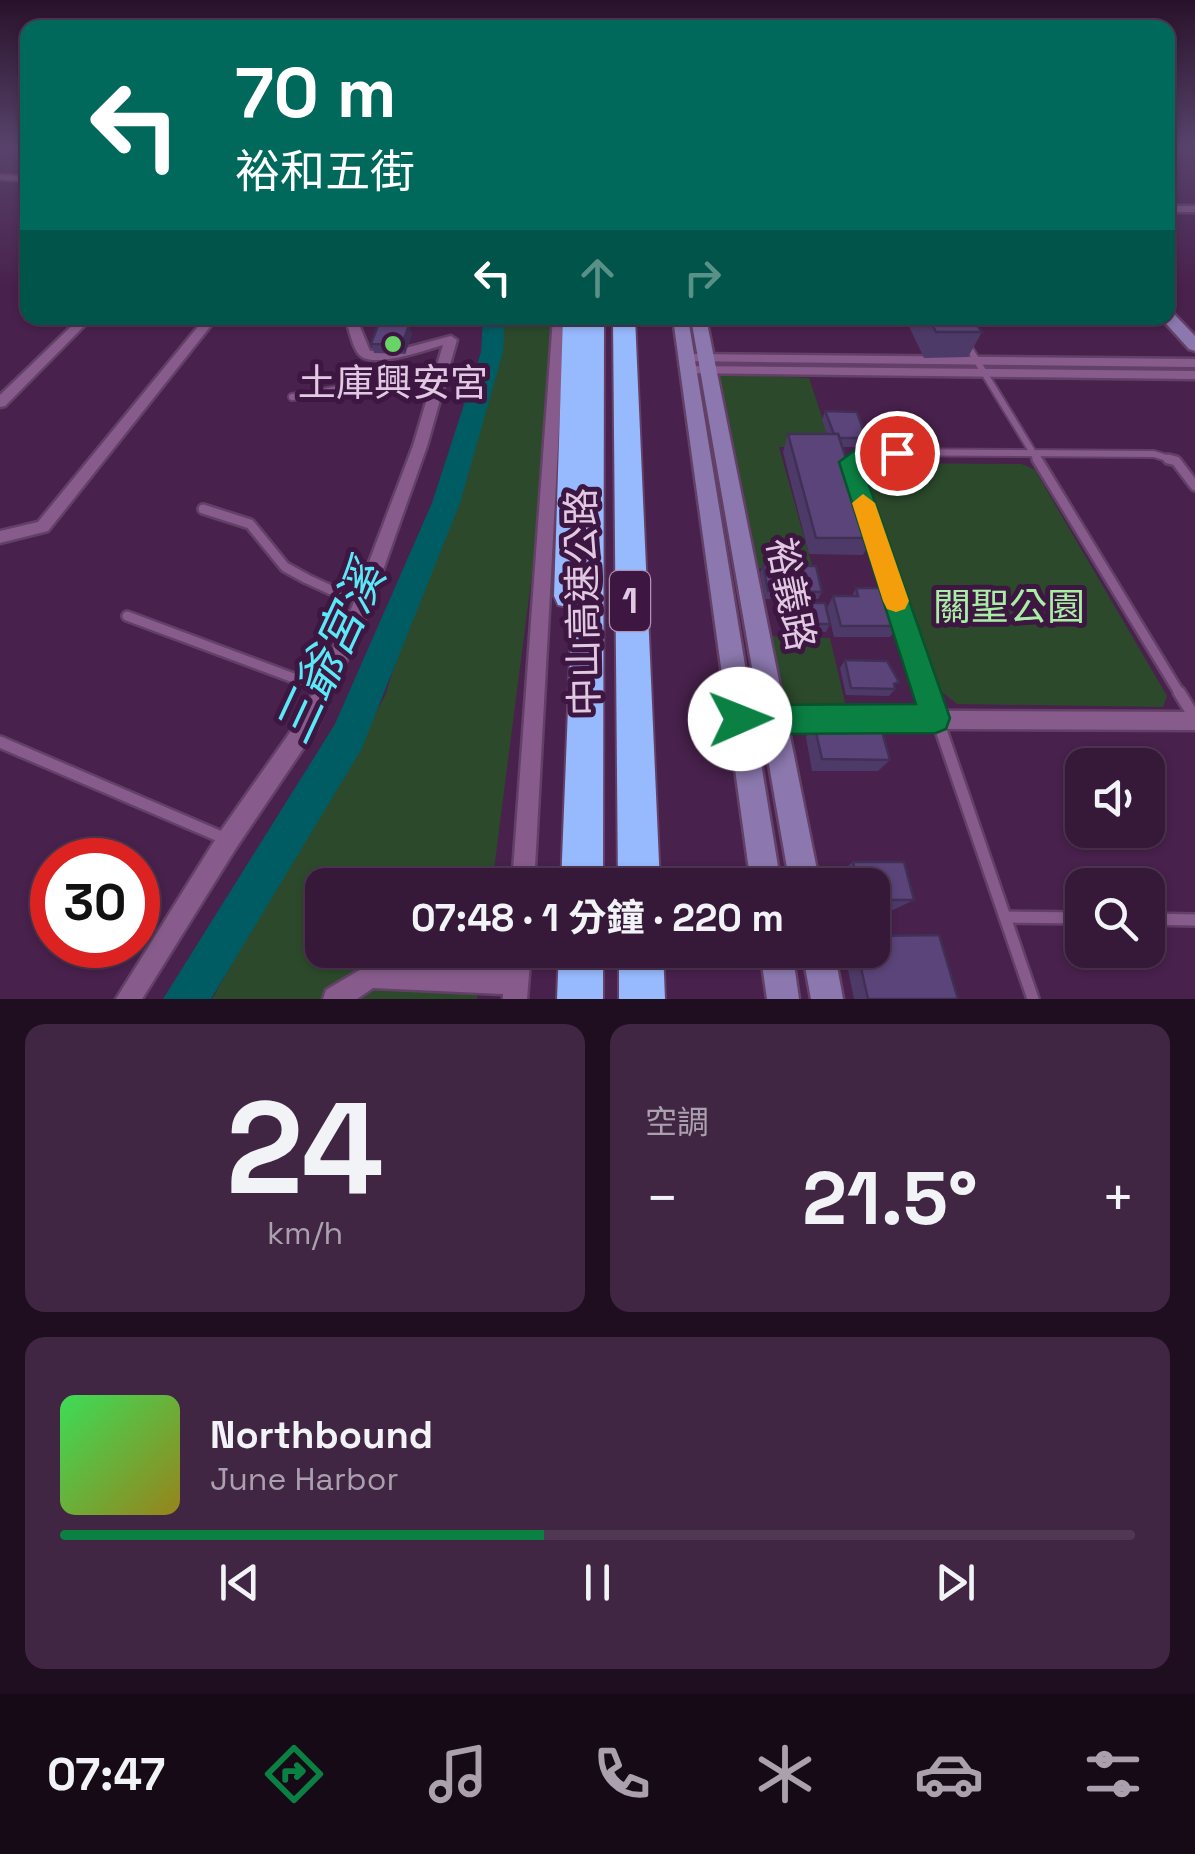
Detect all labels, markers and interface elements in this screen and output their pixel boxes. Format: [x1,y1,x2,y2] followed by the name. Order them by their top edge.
[235,48,396,137] text: 70 m
[70,60,200,190] icon: left
[235,143,415,200] text: 裕和五街
[465,250,520,305] icon: left
[570,250,625,305] icon: ahead
[675,250,730,305] icon: right
[382,333,404,355] marker: 土庫興安宮
[298,359,488,407] place label: 土庫興安宮
[855,411,940,496] pin
[870,426,925,481] icon: arrive
[557,488,609,716] street label: 中山高速公路
[757,533,825,655] street label: 裕義路
[262,548,401,753] water label: 三爺宮溪
[610,571,650,631] road number: 1
[933,583,1085,631] park label: 關聖公園
[688,667,792,771] position arrow
[1065,748,1165,968] map controls
[1065,748,1165,848] button: sound
[30,838,160,968] speed limit sign: 30
[1065,868,1165,968] button: search
[411,894,784,942] text: 07:48 · 1 分鐘 · 220 m
[226,1065,384,1231] text: 24
[645,1102,709,1142] text: 空調
[802,1150,978,1246] text: 21.5°
[645,1163,679,1233] text: −
[1101,1163,1135,1233] text: +
[267,1213,343,1253] text: km/h
[210,1411,433,1459] text: Northbound
[210,1459,398,1499] text: June Harbor
[212,1555,267,1610] icon: previous
[570,1555,625,1610] icon: pause
[928,1555,983,1610] icon: next
[259,1739,329,1809] icon: directions
[423,1739,493,1809] icon: music
[587,1739,657,1809] icon: phone
[750,1739,820,1809] icon: climate
[914,1739,984,1809] icon: car
[1078,1739,1148,1809] icon: filters
[47,1746,165,1803] text: 07:47

